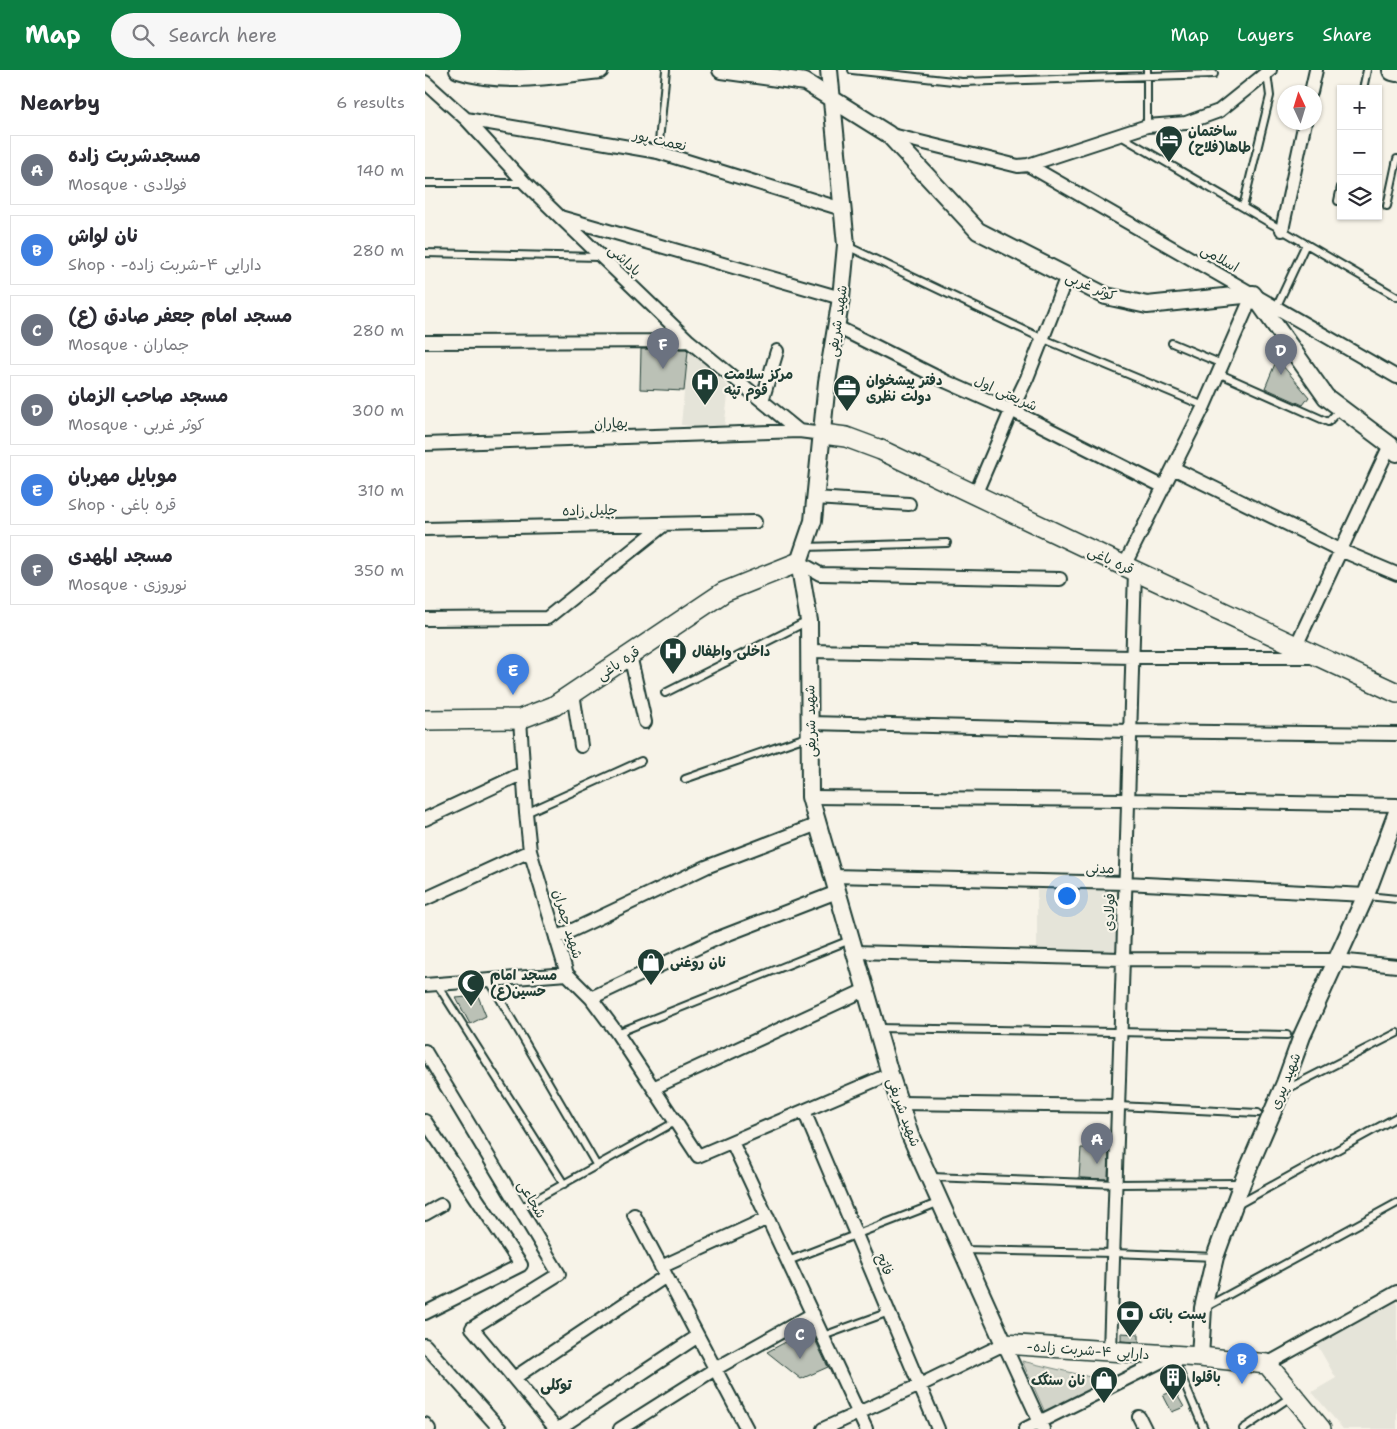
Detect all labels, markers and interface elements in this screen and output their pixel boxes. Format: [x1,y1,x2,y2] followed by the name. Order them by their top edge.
[111,13,461,58] search box
[25,19,81,51] text: Map
[129,21,157,49] icon: search
[169,23,277,48] text: Search here
[1171,23,1209,47] text: Map
[1237,23,1294,47] text: Layers
[1322,23,1372,47] text: Share
[1277,85,1322,130] north arrow
[1337,85,1382,220] map controls
[1337,85,1382,130] button: +
[20,89,100,117] text: Nearby
[336,92,405,113] text: 6 results
[1188,122,1251,156] place label: ساختمان طاها(فلاح)
[1154,124,1184,163] hotel icon: ساختمان طاها(فلاح)
[630,125,688,156] street label: نعمت پور
[1337,130,1382,175] button: −
[68,143,201,168] text: مسجدشربت زاده
[31,160,43,181] text: A
[357,160,404,181] text: 140 m
[68,174,187,195] text: Mosque · فولادی
[1337,175,1382,220] button: layers
[68,223,138,248] text: نان لواش
[32,240,42,261] text: B
[352,240,404,261] text: 280 m
[604,240,645,280] street label: پاداشی
[1198,240,1242,276] street label: اسلامی
[68,254,262,275] text: Shop · -دارایی ۴-شربت زاده
[1063,267,1119,305] street label: کوثر غربی
[823,284,851,358] street label: شهید شریفى
[68,303,292,328] text: مسجد امام جعفر صادق (ع)
[32,320,42,341] text: C
[352,320,404,341] text: 280 m
[647,328,679,369] pin: F
[68,334,189,355] text: Mosque · جماران
[1265,334,1297,375] pin: D
[724,365,793,401] place label: مرکز سلامت قوم تپه
[690,367,720,406] hospital icon: مرکز سلامت قوم تپه
[866,371,942,405] place label: دفتر پیشخوان دولت نظری
[972,371,1040,415] street label: شریعتی اول
[832,373,862,412] office icon: دفتر پیشخوان دولت نظری
[68,383,228,408] text: مسجد صاحب الزمان
[31,400,43,421] text: D
[352,400,404,421] text: 300 m
[594,413,628,433] street label: بهاران
[68,414,205,435] text: Mosque · کوثر غربی
[68,463,177,488] text: موبایل مهربان
[32,480,42,501] text: E
[357,480,404,501] text: 310 m
[68,494,176,515] text: Shop · قره باغی
[562,501,618,519] street label: جلیل زاده
[1085,542,1137,578] street label: قره باغی
[68,543,173,568] text: مسجد المهدی
[32,560,42,581] text: F
[353,560,404,581] text: 350 m
[68,574,188,595] text: Mosque · نوروزی
[658,636,688,675] hospital icon: داخلی واطفال
[593,642,643,684] street label: قره باغی
[692,642,770,660] place label: داخلی واطفال
[497,654,529,695] pin: E
[800,685,820,757] street label: شهید شریفى
[1085,859,1115,877] street label: مدنی
[1054,883,1080,909] your location
[548,887,587,961] street label: شهید چمران
[1099,893,1119,931] street label: فولادی
[636,947,666,986] shop icon: نان روغنی
[670,953,726,971] place label: نان روغنی
[490,966,557,1001] place label: مسجد امام حسین(ع)
[456,968,486,1007] mosque icon: مسجد امام حسین(ع)
[1265,1050,1305,1112] street label: شهید پیری
[883,1075,925,1149] street label: شهید شریفى
[1081,1123,1113,1164] pin: A
[514,1177,550,1221] street label: شجاعی
[871,1250,898,1278] street label: فاتح
[1115,1299,1145,1338] bank icon: پست بانک
[1149,1305,1206,1323] place label: پست بانک
[784,1318,816,1359] pin: C
[1026,1337,1150,1363] street label: -دارایی ۴-شربت زاده
[1226,1343,1258,1384] pin: B
[1158,1362,1188,1401] building icon: باقلوا
[1089,1365,1119,1404] shop icon: نان سنگک
[1192,1368,1221,1387] place label: باقلوا
[1031,1371,1085,1389] place label: نان سنگک
[540,1375,572,1395] district label: توکلی

